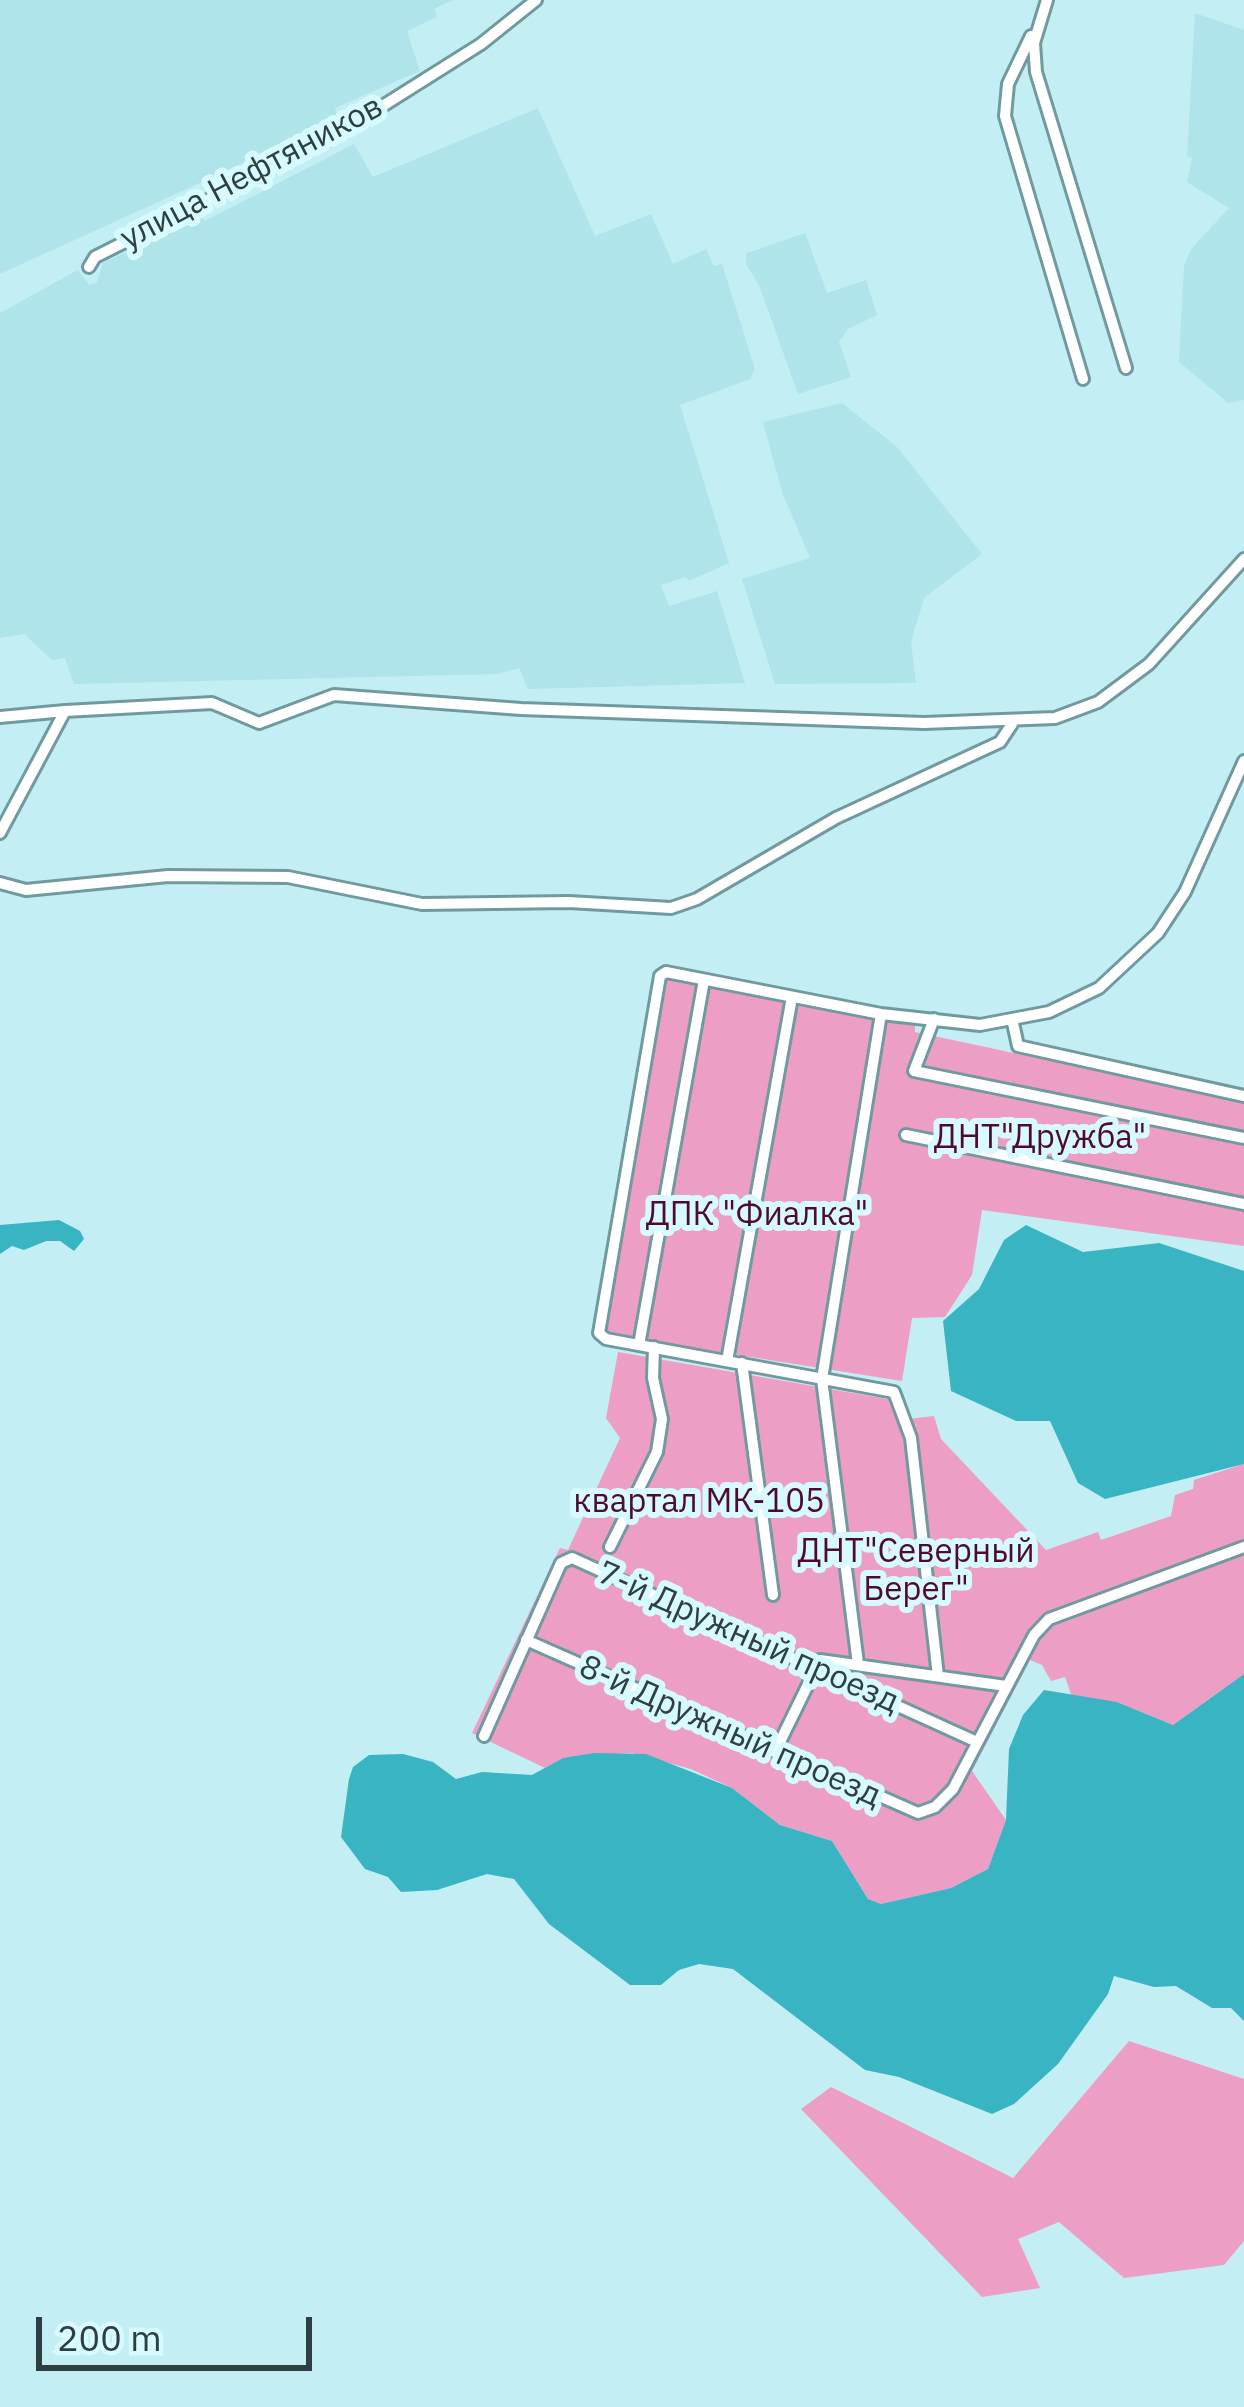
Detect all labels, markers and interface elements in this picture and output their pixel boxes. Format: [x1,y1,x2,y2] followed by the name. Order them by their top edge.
[114,87,390,259] street label: улица Нефтяников
[934,1118,1146,1158] park label: ДНТ"Дружба"
[646,1195,868,1235] park label: ДПК "Фиалка"
[573,1482,825,1522] park label: квартал МК-105
[797,1532,1035,1610] park label: ДНТ"Северный Берег"
[591,1554,905,1722] street label: 7-й Дружный проезд
[573,1648,887,1816] street label: 8-й Дружный проезд
[42,2293,318,2367] scale bar
[57,2314,162,2361] text: 200 m

